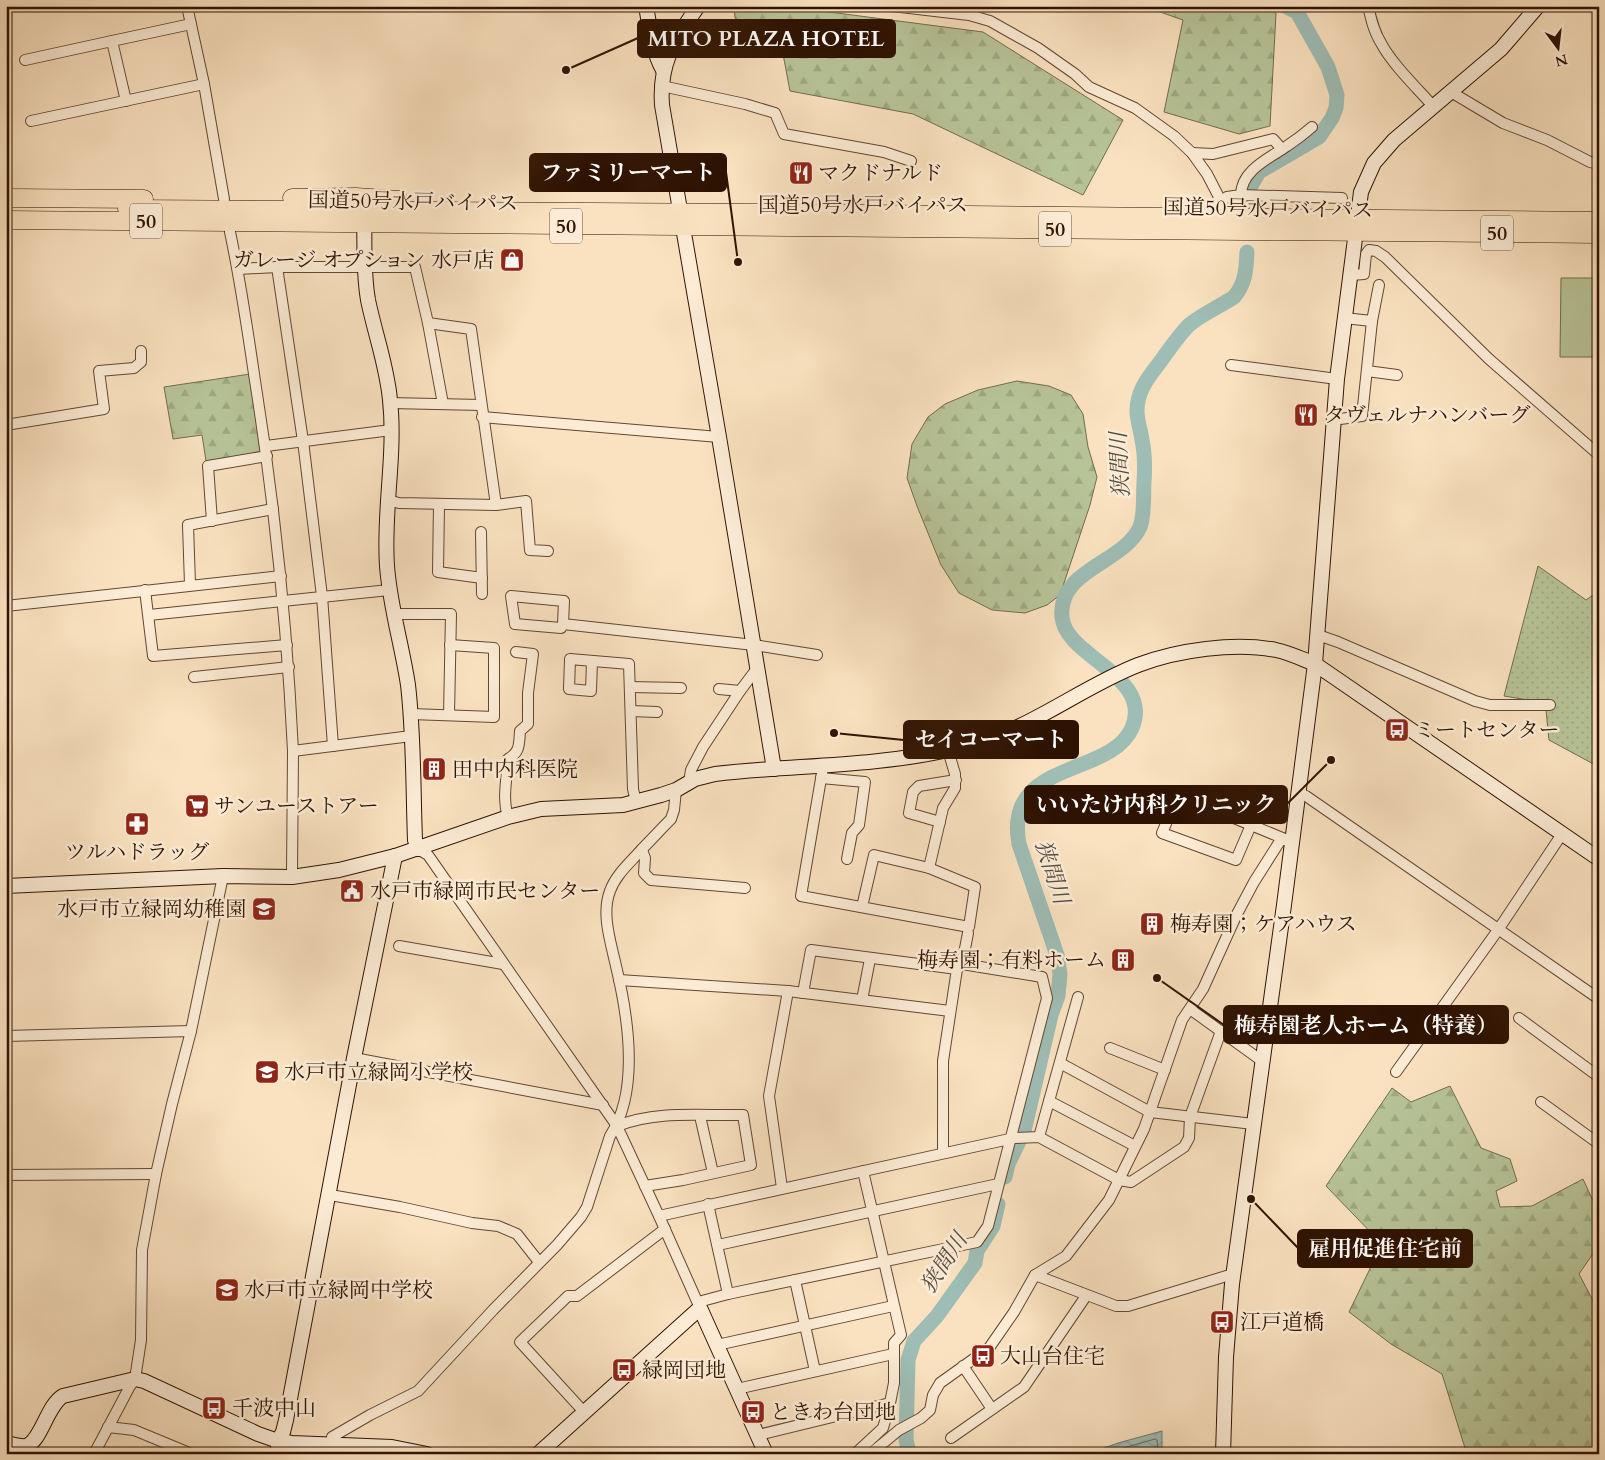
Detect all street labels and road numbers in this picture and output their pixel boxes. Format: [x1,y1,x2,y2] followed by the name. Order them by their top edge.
[308,186,518,218] street label: 国道50号水戸バイパス
[758,191,968,220] street label: 国道50号水戸バイパス
[1163,193,1373,225] street label: 国道50号水戸バイパス
[130,204,162,238] road number: 50
[550,208,582,244] road number: 50
[1039,212,1071,246] road number: 50
[1481,216,1513,250] road number: 50

